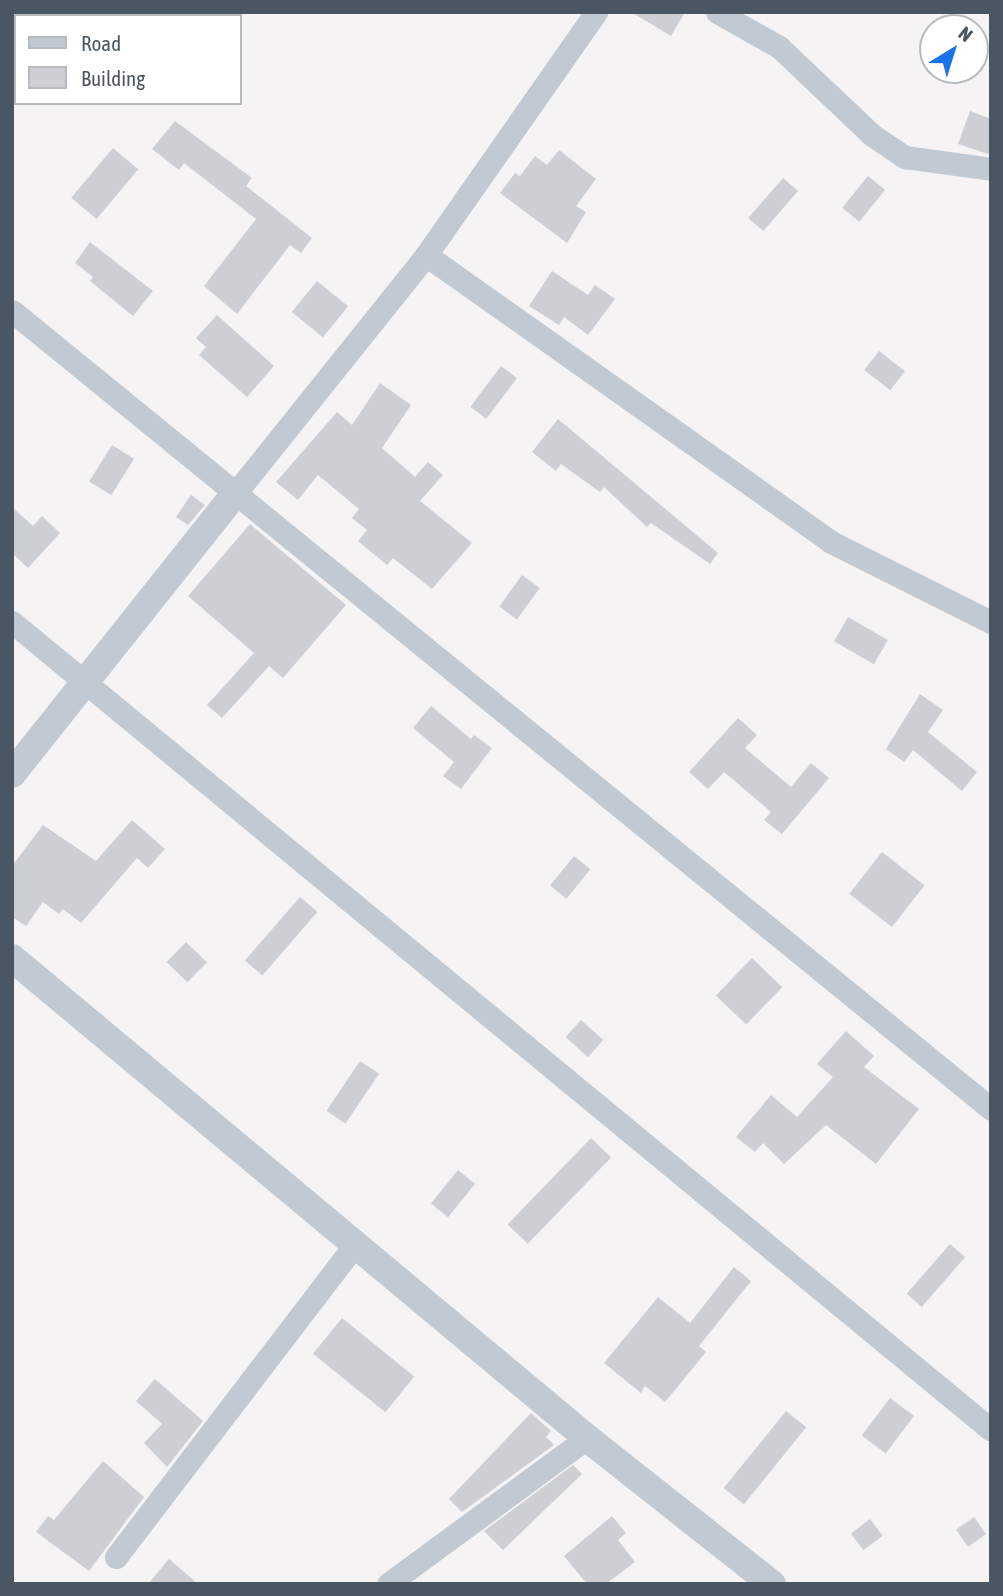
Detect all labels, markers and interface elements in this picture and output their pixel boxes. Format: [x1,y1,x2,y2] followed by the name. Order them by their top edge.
[14,14,242,105] legend
[919,14,989,84] north arrow
[955,22,977,46] text: N
[81,31,121,55] text: Road
[81,66,145,90] text: Building

